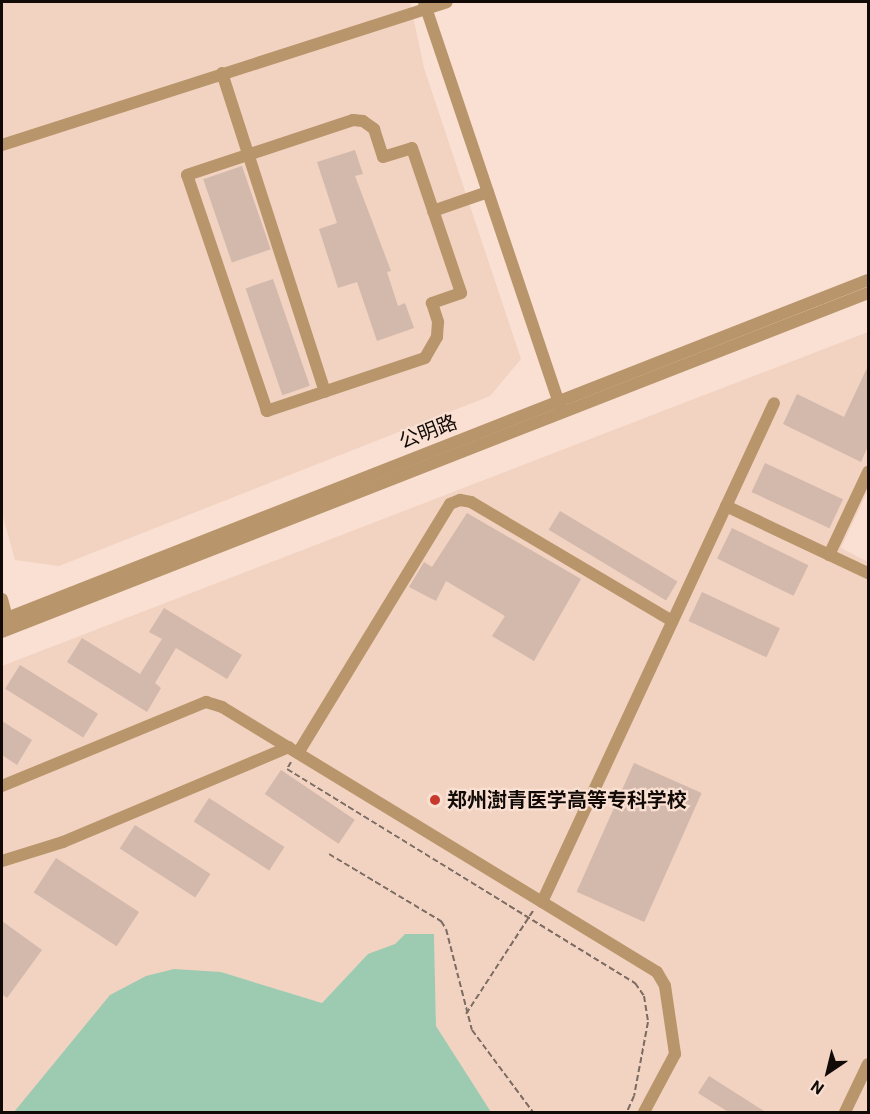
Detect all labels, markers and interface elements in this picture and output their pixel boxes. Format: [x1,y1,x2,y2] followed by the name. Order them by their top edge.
[396,410,460,454] street label: 公明路
[447,788,687,812] place label: 郑州澍青医学高等专科学校
[428,793,442,807] marker: 郑州澍青医学高等专科学校
[798,1042,858,1102] north arrow
[807,1076,827,1098] text: N

